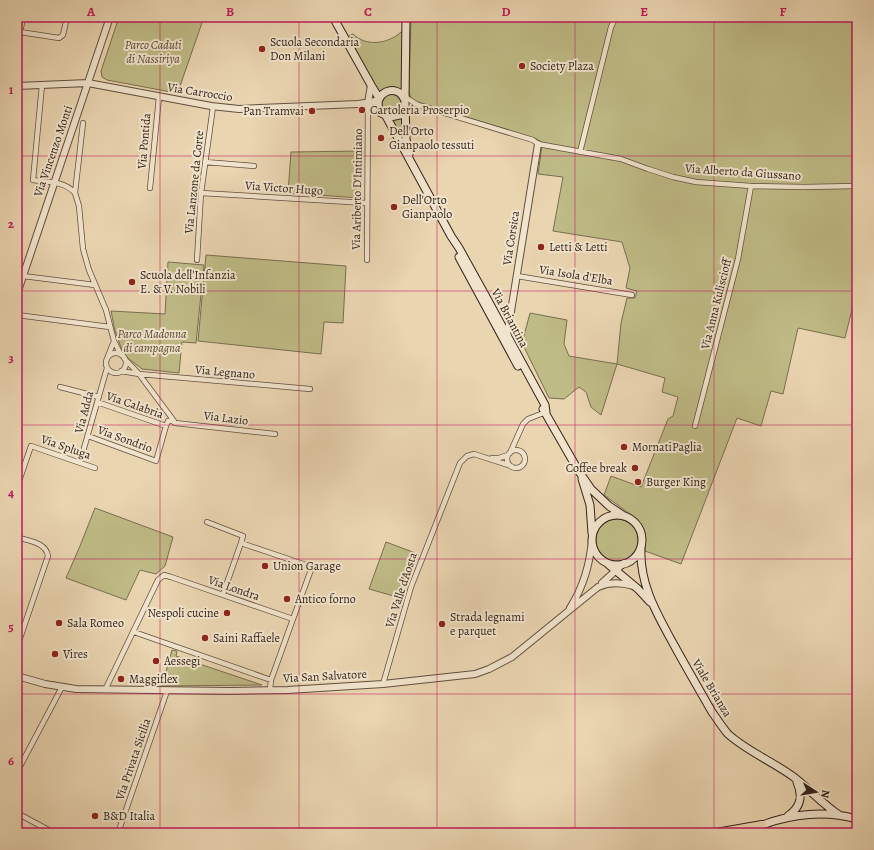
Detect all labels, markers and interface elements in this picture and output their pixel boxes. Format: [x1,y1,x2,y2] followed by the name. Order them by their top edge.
[86,3,96,20] text: A
[226,3,234,20] text: B
[364,3,372,20] text: C
[501,3,511,20] text: D
[640,3,648,20] text: E
[780,3,787,20] text: F
[270,34,360,64] place label: Scuola Secondaria Don Milani
[125,37,181,67] park label: Parco Caduti di Nassiriya
[257,44,267,54] marker: Scuola Secondaria Don Milani
[530,58,594,74] place label: Society Plaza
[517,61,527,71] marker: Society Plaza
[165,79,234,105] street label: Via Carroccio
[9,81,14,98] text: 1
[370,102,469,118] place label: Cartoleria Proserpio
[30,103,76,200] street label: Via Vincenzo Monti
[243,103,304,119] place label: Pan Tramvai
[357,105,367,115] marker: Cartoleria Proserpio
[307,106,317,116] marker: Pan Tramvai
[133,112,154,171] street label: Via Pontida
[389,123,474,153] place label: Dell'Orto Gianpaolo tessuti
[348,128,366,251] street label: Via Ariberto D'Intimiano
[181,130,207,235] street label: Via Lanzone da Corte
[376,133,386,143] marker: Dell'Orto Gianpaolo tessuti
[684,160,801,184] street label: Via Alberto da Giussano
[244,177,323,199] street label: Via Victor Hugo
[402,192,452,222] place label: Dell'Orto Gianpaolo
[389,202,399,212] marker: Dell'Orto Gianpaolo
[499,209,523,267] street label: Via Corsica
[8,215,15,232] text: 2
[549,239,608,255] place label: Letti & Letti
[536,242,546,252] marker: Letti & Letti
[697,255,736,352] street label: Via Anna Kuliscioff
[537,261,614,289] street label: Via Isola d'Elba
[140,267,236,297] place label: Scuola dell'Infanzia E. & V. Nobili
[127,277,137,287] marker: Scuola dell'Infanzia E. & V. Nobili
[487,285,532,351] street label: Via Briantina
[117,326,187,356] park label: Parco Madonna di campagna
[8,349,14,366] text: 3
[193,361,256,383] street label: Via Legnano
[103,387,166,422] street label: Via Calabria
[70,389,97,436] street label: Via Adda
[202,407,249,429] street label: Via Lazio
[94,421,155,456] street label: Via Sondrio
[38,431,93,463] street label: Via Spluga
[632,439,702,455] place label: MornatiPaglia
[619,442,629,452] marker: MornatiPaglia
[566,460,627,476] place label: Coffee break
[630,463,640,473] marker: Coffee break
[646,474,706,490] place label: Burger King
[633,477,643,487] marker: Burger King
[8,484,14,501] text: 4
[381,550,421,631] street label: Via Valle d'Aosta
[273,558,341,574] place label: Union Garage
[260,561,270,571] marker: Union Garage
[205,571,262,604] street label: Via Londra
[294,591,356,607] place label: Antico forno
[282,594,292,604] marker: Antico forno
[147,605,219,621] place label: Nespoli cucine
[222,608,232,618] marker: Nespoli cucine
[450,609,525,639] place label: Strada legnami e parquet
[67,615,124,631] place label: Sala Romeo
[8,618,14,635] text: 5
[54,618,64,628] marker: Sala Romeo
[437,619,447,629] marker: Strada legnami e parquet
[213,630,280,646] place label: Saini Raffaele
[200,633,210,643] marker: Saini Raffaele
[62,646,88,662] place label: Vires
[50,649,60,659] marker: Vires
[163,653,201,669] place label: Aessegi
[688,655,736,720] street label: Viale Brianza
[151,656,161,666] marker: Aessegi
[282,666,367,686] street label: Via San Salvatore
[129,671,178,687] place label: Maggiflex
[116,674,126,684] marker: Maggiflex
[111,716,155,803] street label: Via Privata Sicilia
[8,752,14,769] text: 6
[796,772,836,812] north arrow
[817,788,833,799] text: N
[103,808,156,824] place label: B&D Italia
[90,811,100,821] marker: B&D Italia

